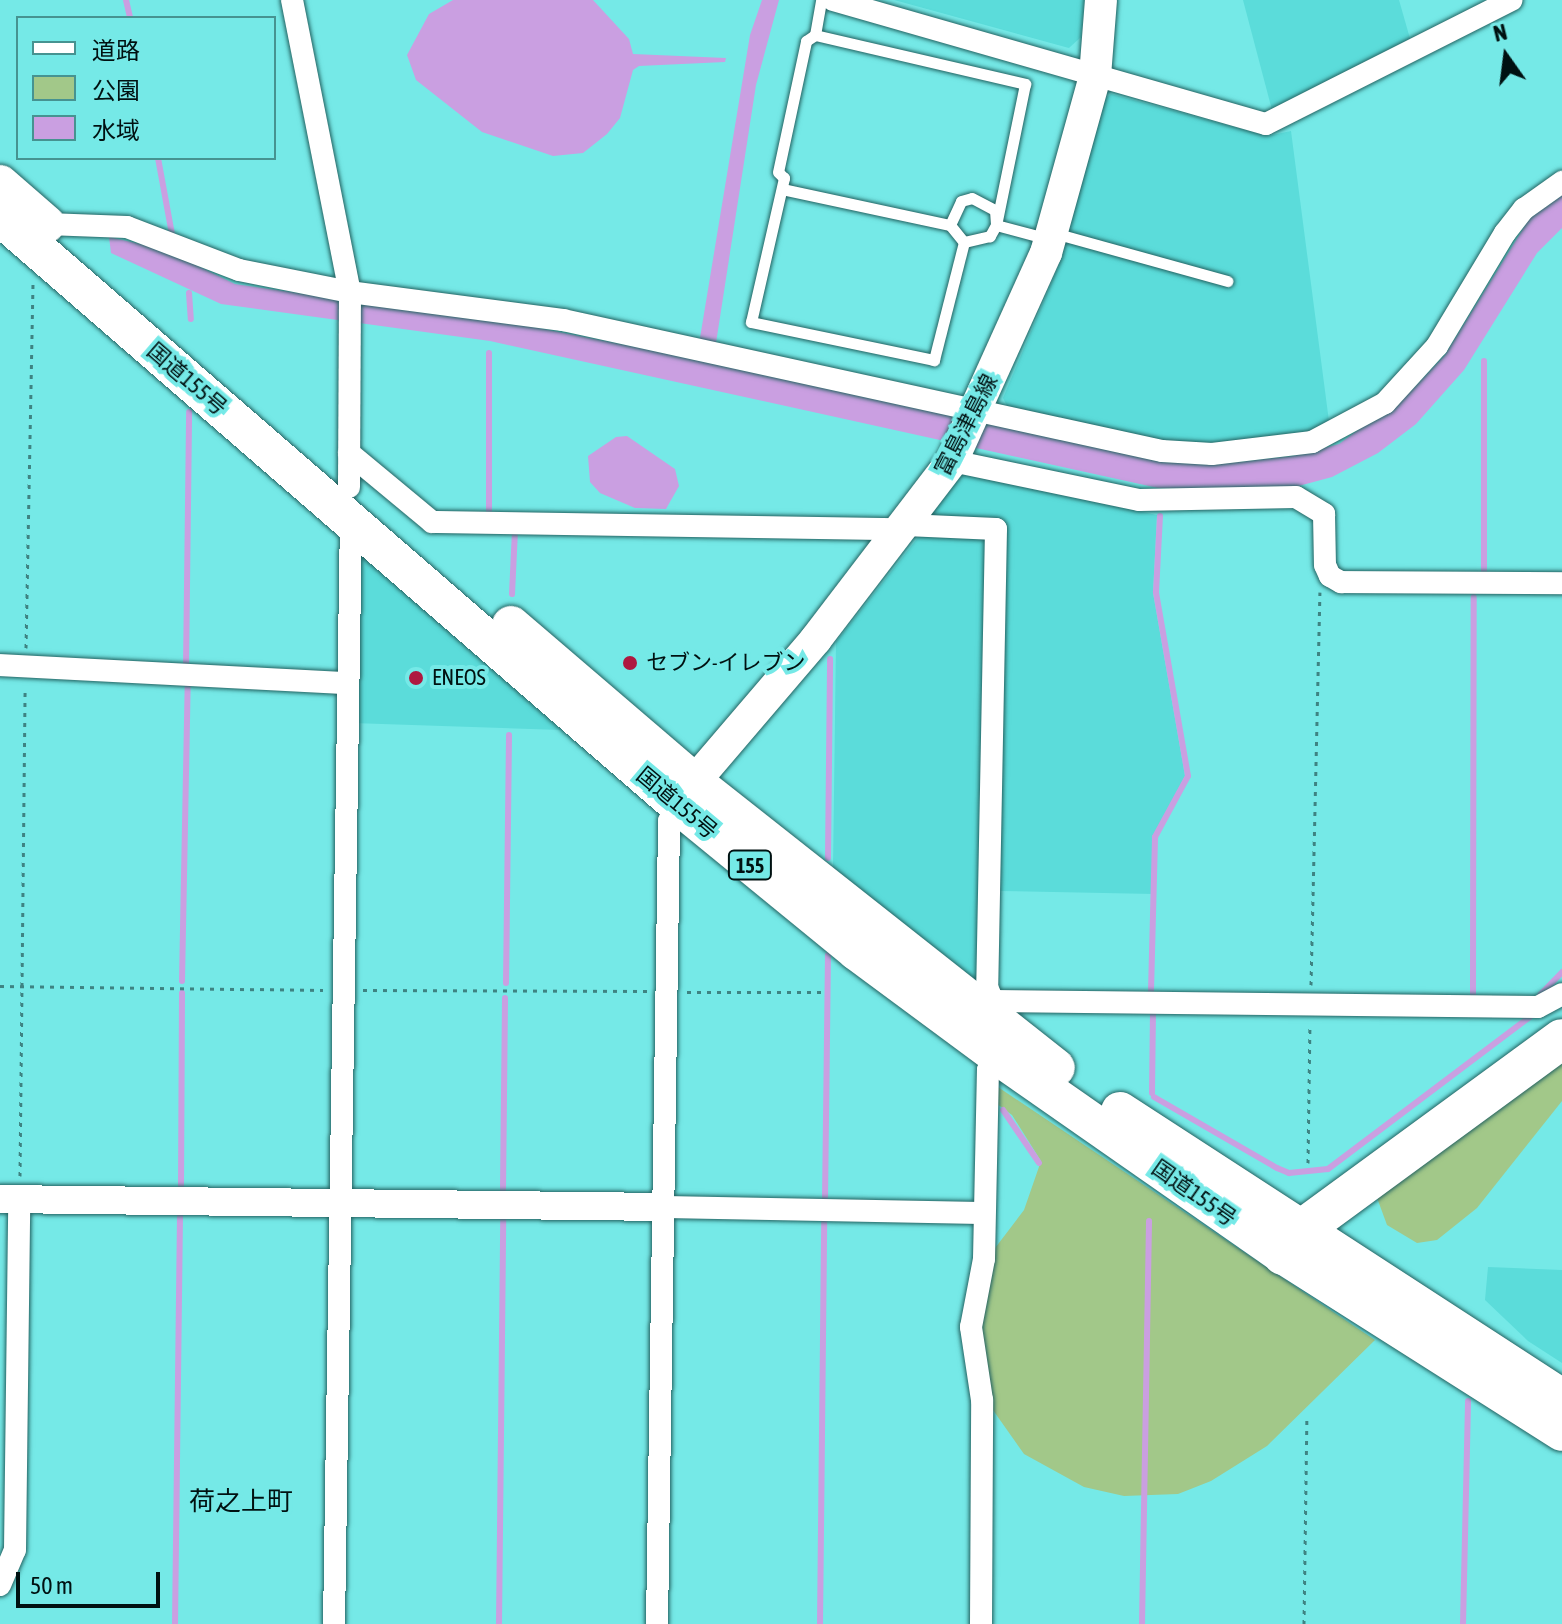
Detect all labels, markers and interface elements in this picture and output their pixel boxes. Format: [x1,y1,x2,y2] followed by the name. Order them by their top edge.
[16,16,276,160] legend
[1466,16,1546,96] north arrow
[1491,19,1510,47] text: N
[92,37,140,64] text: 道路
[92,77,140,104] text: 公園
[92,117,140,144] text: 水域
[142,337,232,421] street label: 国道155号
[929,370,1003,480] street label: 富島津島線
[646,650,805,676] place label: セブン-イレブン
[621,654,639,672] marker: セブン-イレブン
[432,665,486,691] place label: ENEOS
[407,669,425,687] marker: ENEOS
[631,762,723,844] street label: 国道155号
[726,849,774,881] road number: 155
[1147,1154,1241,1232] street label: 国道155号
[189,1486,293,1518] district label: 荷之上町
[20,1556,164,1606] scale bar
[30,1572,73,1599] text: 50 m

